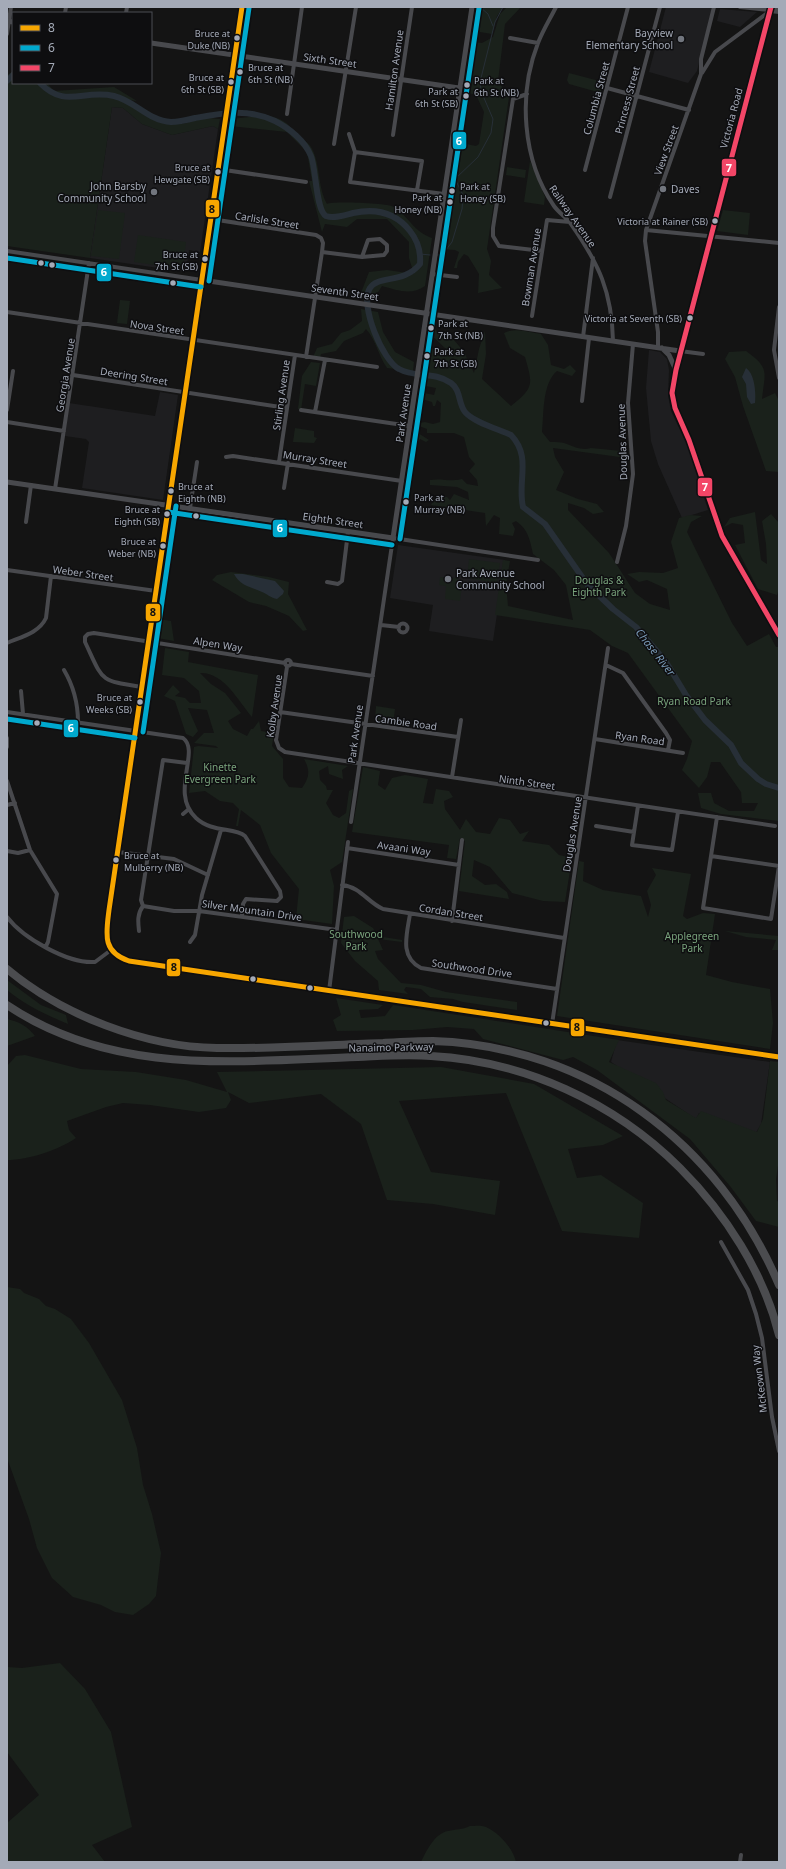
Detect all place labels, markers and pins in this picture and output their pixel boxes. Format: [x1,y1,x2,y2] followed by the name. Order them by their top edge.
[586,26,673,52] place label: Bayview Elementary School
[188,27,231,52] place label: Bruce at Duke (NB)
[232,33,242,43] marker: Bruce at Duke (NB)
[676,34,686,44] marker: Bayview Elementary School
[248,61,293,86] place label: Bruce at 6th St (NB)
[235,67,245,77] marker: Bruce at 6th St (NB)
[181,71,225,96] place label: Bruce at 6th St (SB)
[474,74,519,99] place label: Park at 6th St (NB)
[226,77,236,87] marker: Bruce at 6th St (SB)
[462,80,472,90] marker: Park at 6th St (NB)
[415,85,459,110] place label: Park at 6th St (SB)
[461,91,471,101] marker: Park at 6th St (SB)
[154,161,211,186] place label: Bruce at Hewgate (SB)
[213,167,223,177] marker: Bruce at Hewgate (SB)
[58,179,147,205] place label: John Barsby Community School
[460,180,506,205] place label: Park at Honey (SB)
[671,182,700,196] place label: Daves
[658,184,668,194] marker: Daves
[447,186,457,196] marker: Park at Honey (SB)
[149,187,159,197] marker: John Barsby Community School
[394,191,443,216] place label: Park at Honey (NB)
[445,197,455,207] marker: Park at Honey (NB)
[617,215,708,228] place label: Victoria at Rainer (SB)
[710,216,720,226] marker: Victoria at Rainer (SB)
[155,248,199,273] place label: Bruce at 7th St (SB)
[200,254,210,264] marker: Bruce at 7th St (SB)
[36,258,46,268] unlabelled marker
[47,260,57,270] unlabelled marker
[168,278,178,288] unlabelled marker
[585,312,682,325] place label: Victoria at Seventh (SB)
[685,313,695,323] marker: Victoria at Seventh (SB)
[438,317,483,342] place label: Park at 7th St (NB)
[426,323,436,333] marker: Park at 7th St (NB)
[434,345,477,370] place label: Park at 7th St (SB)
[422,351,432,361] marker: Park at 7th St (SB)
[178,480,226,505] place label: Bruce at Eighth (NB)
[166,486,176,496] marker: Bruce at Eighth (NB)
[414,491,465,516] place label: Park at Murray (NB)
[401,497,411,507] marker: Park at Murray (NB)
[114,503,161,528] place label: Bruce at Eighth (SB)
[162,509,172,519] marker: Bruce at Eighth (SB)
[191,511,201,521] unlabelled marker
[108,535,157,560] place label: Bruce at Weber (NB)
[158,541,168,551] marker: Bruce at Weber (NB)
[456,566,544,592] place label: Park Avenue Community School
[443,574,453,584] marker: Park Avenue Community School
[86,691,133,716] place label: Bruce at Weeks (SB)
[135,697,145,707] marker: Bruce at Weeks (SB)
[32,718,42,728] unlabelled marker
[124,849,183,874] place label: Bruce at Mulberry (NB)
[111,855,121,865] marker: Bruce at Mulberry (NB)
[248,974,258,984] unlabelled marker
[305,983,315,993] unlabelled marker
[541,1018,551,1028] unlabelled marker

